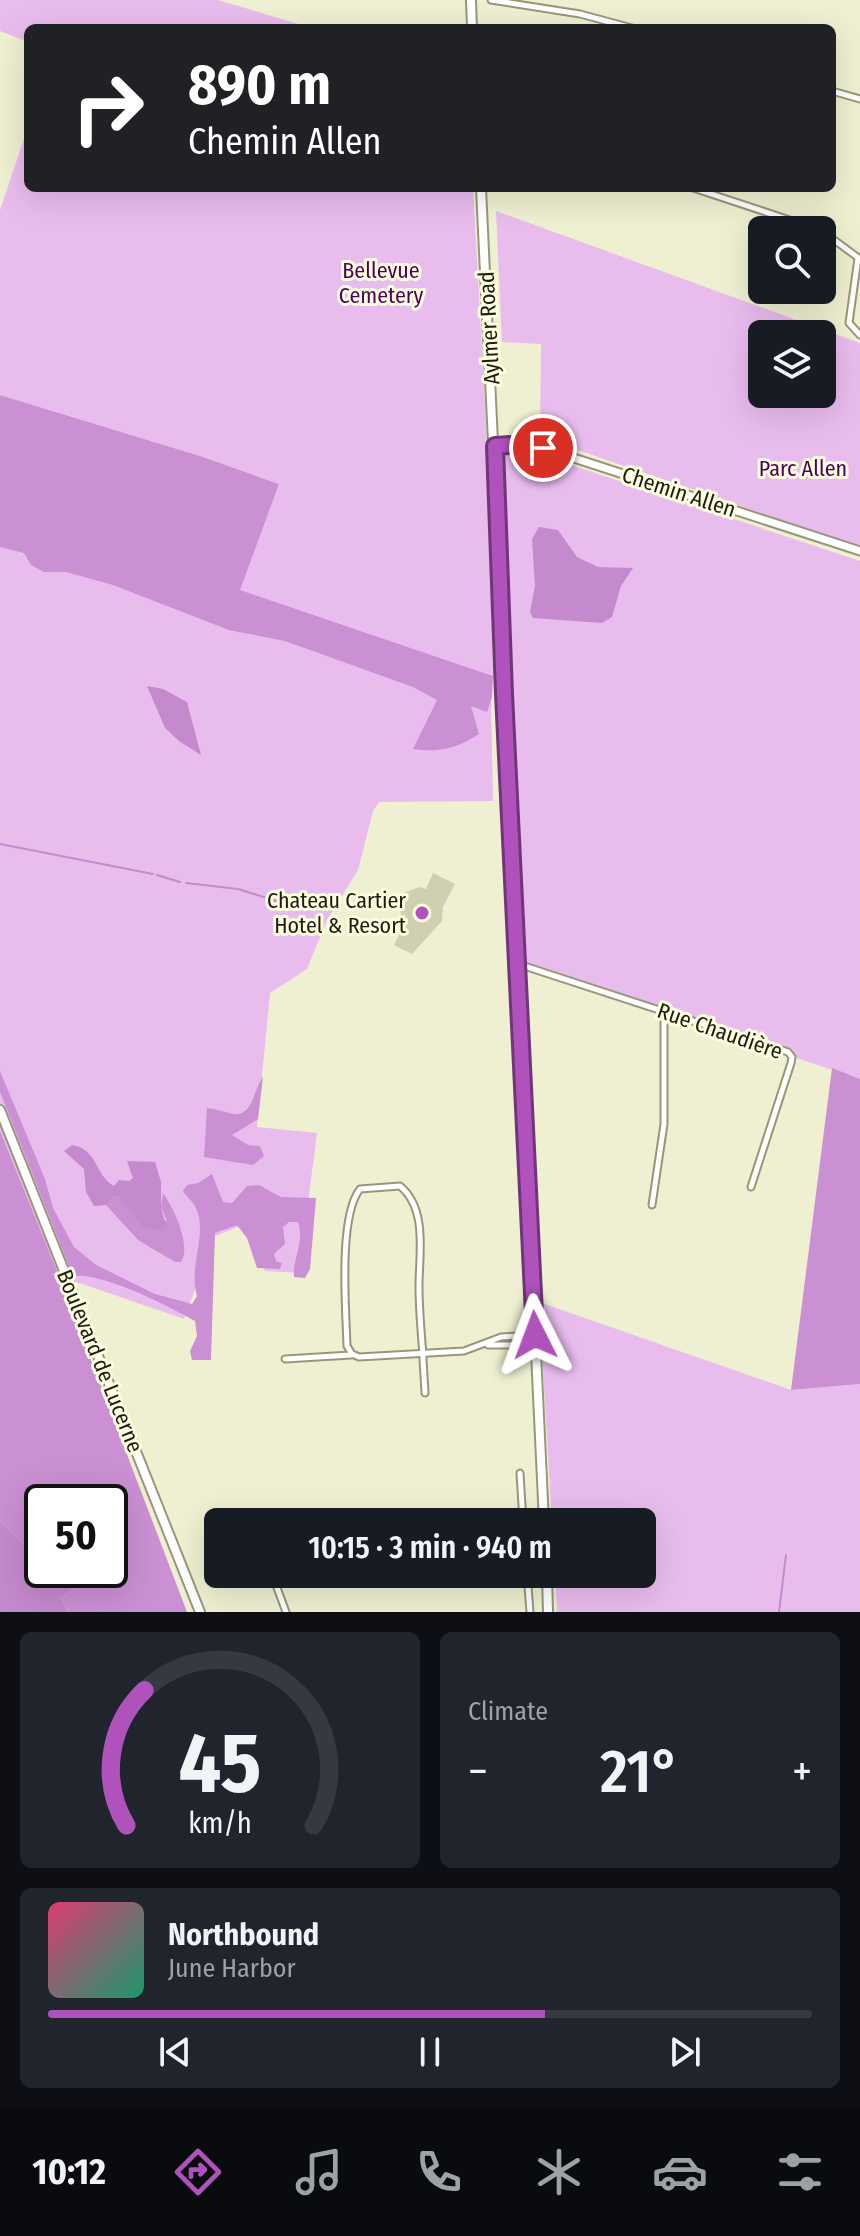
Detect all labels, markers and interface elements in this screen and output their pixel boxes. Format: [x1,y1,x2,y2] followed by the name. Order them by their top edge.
[188,52,331,119] text: 890 m
[56,56,160,160] icon: right
[188,120,381,164] text: Chemin Allen
[748,216,836,408] map controls
[748,216,836,304] button: search
[339,257,423,309] park label: Bellevue Cemetery
[473,271,505,385] street label: Aylmer Road
[748,320,836,408] button: layers
[509,414,577,482] pin
[521,426,565,470] icon: arrive
[759,455,847,482] park label: Parc Allen
[619,461,739,523] street label: Chemin Allen
[267,887,407,939] place label: Chateau Cartier Hotel & Resort
[413,904,431,922] marker: Chateau Cartier Hotel & Resort
[654,997,786,1065] street label: Rue Chaudière
[51,1266,149,1456] street label: Boulevard de Lucerne
[493,1293,577,1377] position arrow
[24,1484,128,1588] speed limit sign: 50
[308,1530,552,1566] text: 10:15 · 3 min · 940 m
[468,1696,548,1727] text: Climate
[179,1714,261,1814] text: 45
[600,1736,680,1808] text: 21°
[468,1745,488,1798] text: −
[792,1745,812,1798] text: +
[188,1806,252,1841] text: km/h
[168,1917,319,1953] text: Northbound
[168,1953,296,1984] text: June Harbor
[153,2030,197,2074] icon: previous
[408,2030,452,2074] icon: pause
[663,2030,707,2074] icon: next
[170,2144,226,2200] icon: directions
[291,2144,347,2200] icon: music
[411,2144,467,2200] icon: phone
[531,2144,587,2200] icon: climate
[652,2144,708,2200] icon: car
[772,2144,828,2200] icon: filters
[32,2150,106,2194] text: 10:12

